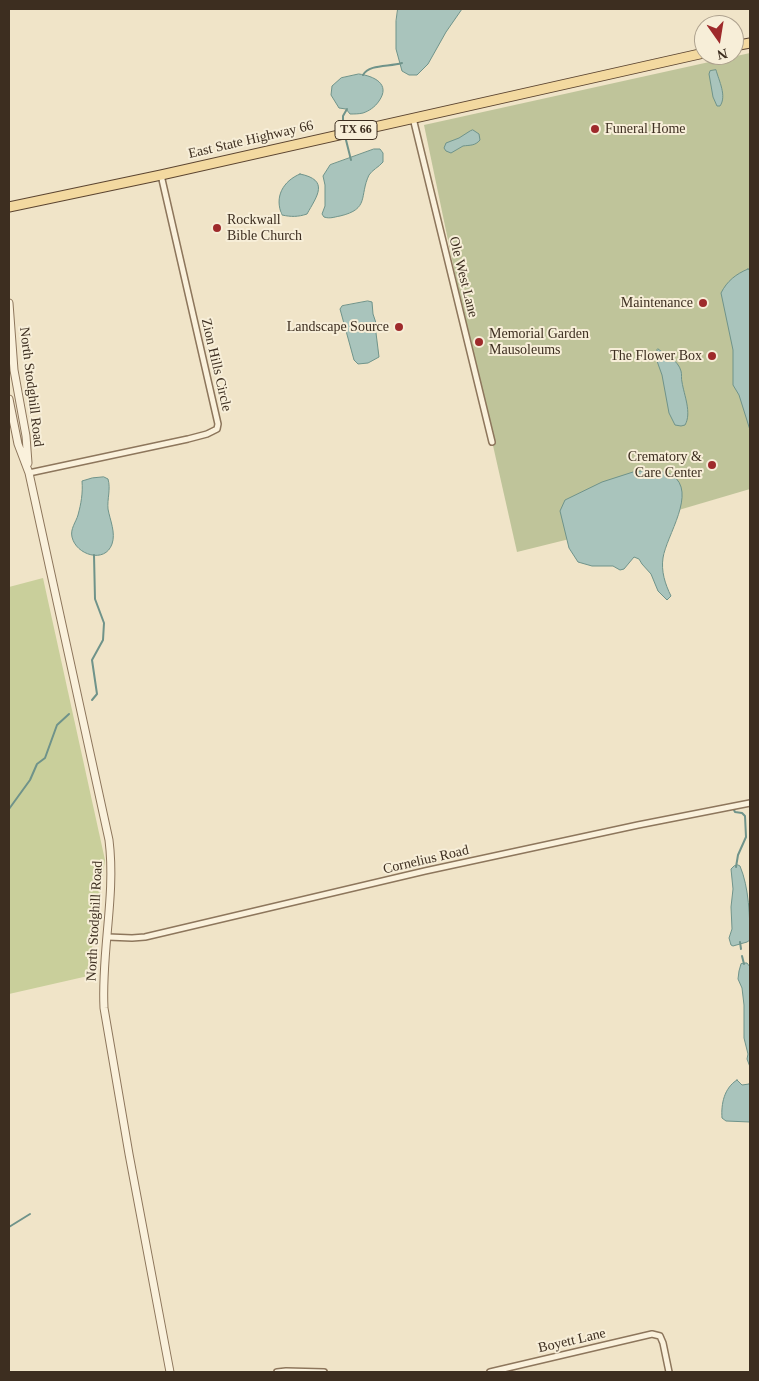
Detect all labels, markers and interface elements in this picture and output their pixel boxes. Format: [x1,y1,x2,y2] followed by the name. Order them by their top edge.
[694,15,744,65] north arrow
[716,46,729,63] text: N
[187,117,315,163] street label: East State Highway 66
[335,120,377,140] road number: TX 66
[605,121,685,137] place label: Funeral Home
[589,123,601,135] marker: Funeral Home
[227,212,302,244] place label: Rockwall Bible Church
[211,222,223,234] marker: Rockwall Bible Church
[445,235,481,319] street label: Ole West Lane
[621,295,693,311] place label: Maintenance
[697,297,709,309] marker: Maintenance
[197,317,235,413] street label: Zion Hills Circle
[287,319,389,335] place label: Landscape Source
[393,321,405,333] marker: Landscape Source
[15,326,47,448] street label: North Stodghill Road
[489,326,589,358] place label: Memorial Garden Mausoleums
[473,336,485,348] marker: Memorial Garden Mausoleums
[610,348,702,364] place label: The Flower Box
[706,350,718,362] marker: The Flower Box
[628,449,702,482] place label: Crematory & Care Center
[706,459,718,471] marker: Crematory & Care Center
[381,842,471,878] street label: Cornelius Road
[83,860,107,982] street label: North Stodghill Road
[537,1325,607,1357] street label: Boyett Lane

